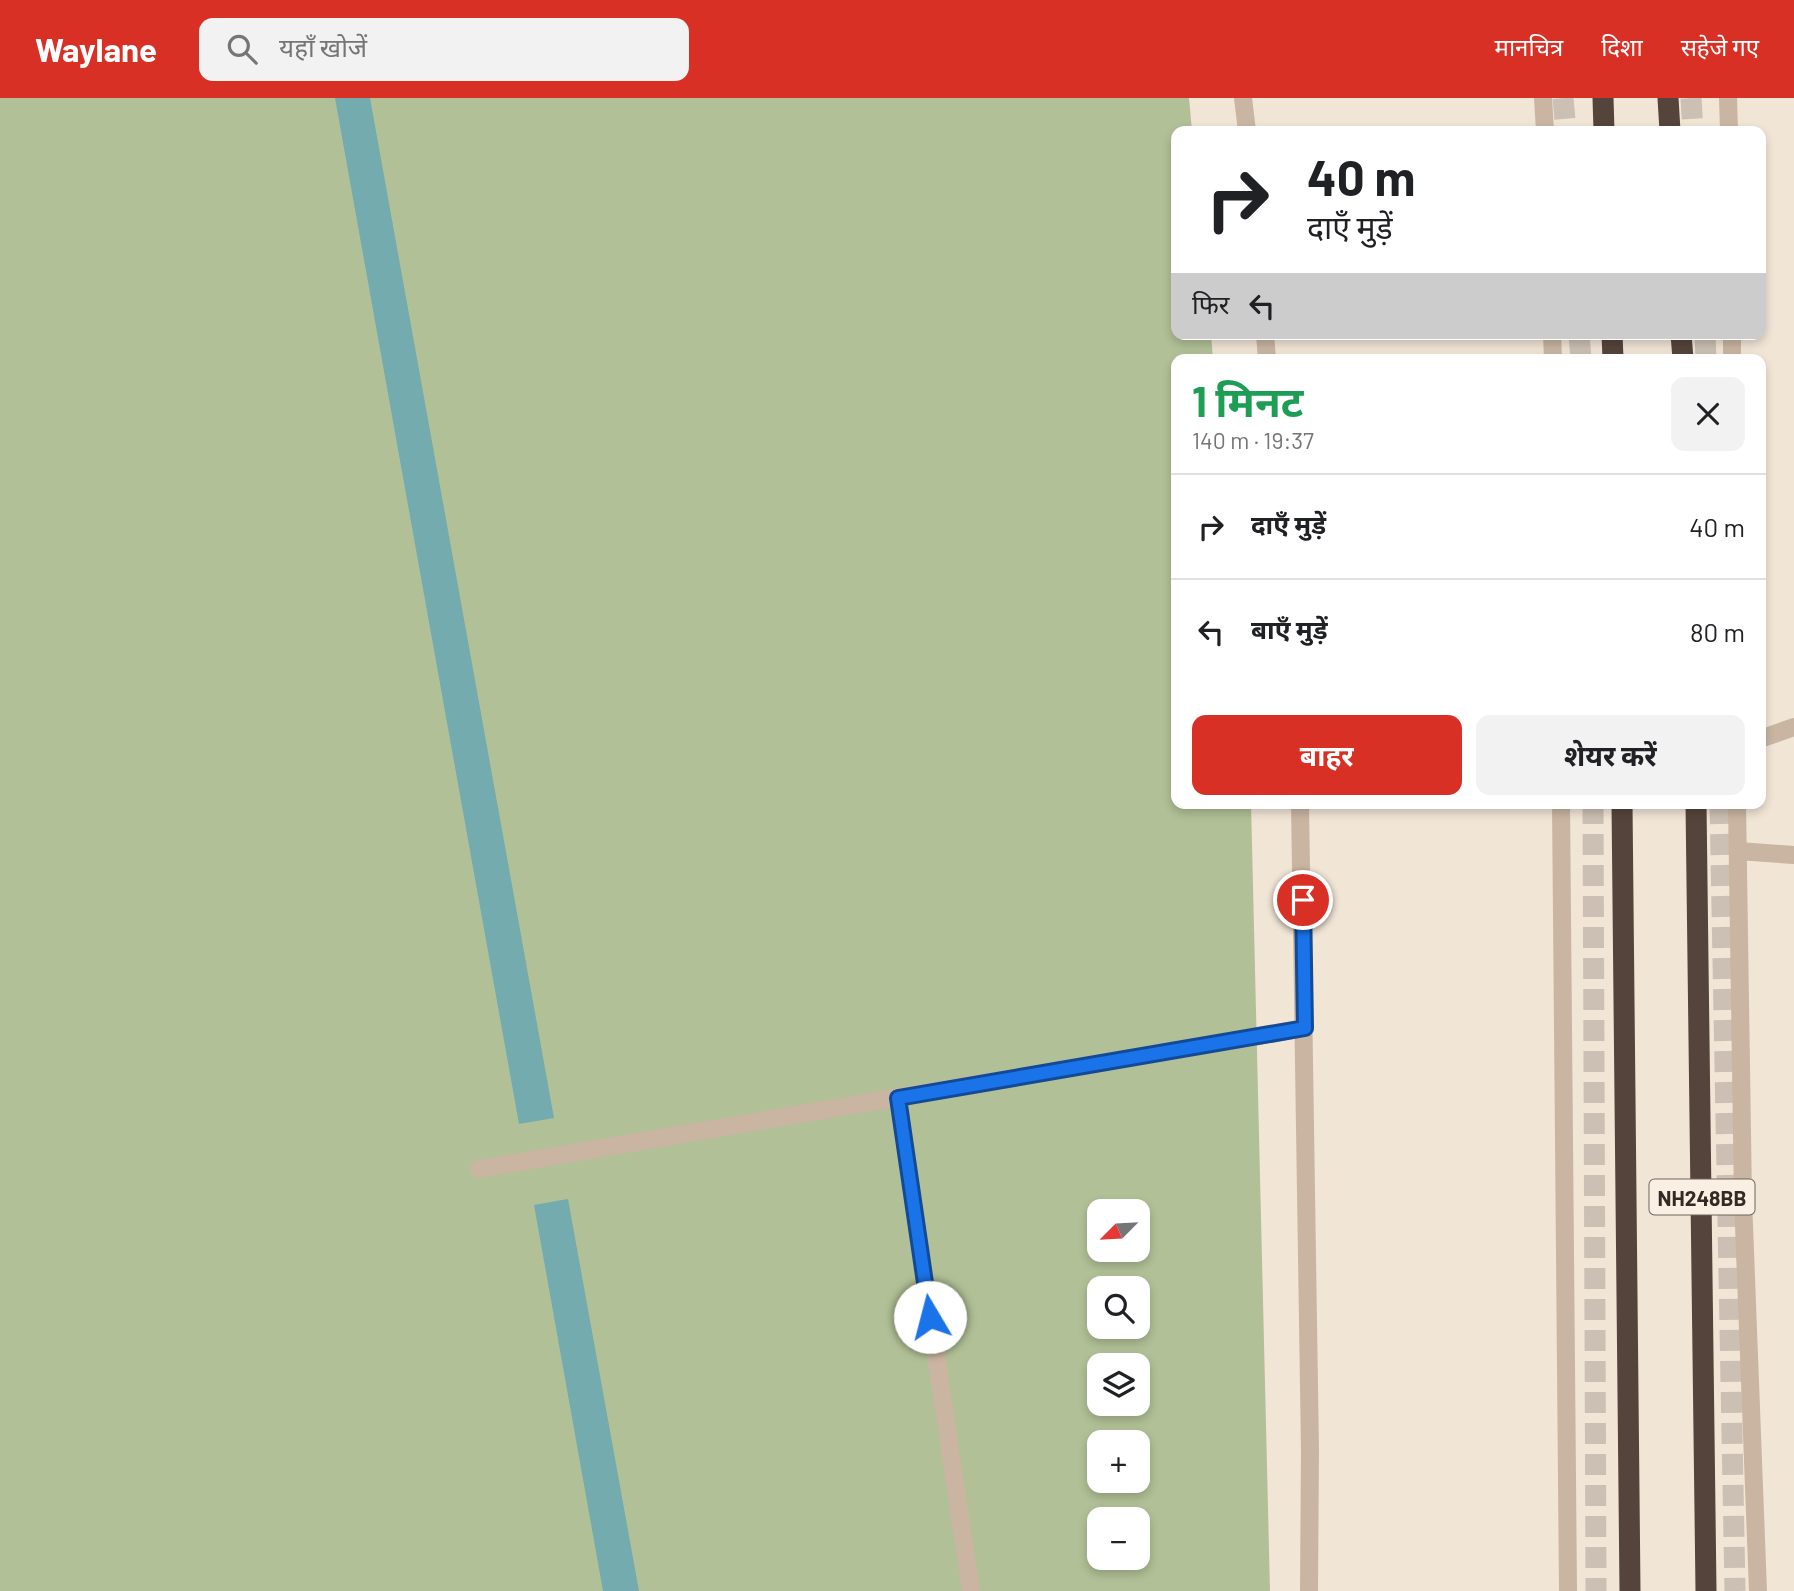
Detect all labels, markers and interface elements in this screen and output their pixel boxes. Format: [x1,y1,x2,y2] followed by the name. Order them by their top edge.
[199,18,689,81] search box
[35,29,157,69] text: Waylane
[223,30,261,68] icon: search
[279,31,367,62] text: यहाँ खोजें
[1495,32,1563,61] text: मानचित्र
[1601,32,1643,61] text: दिशा
[1681,32,1759,61] text: सहेजे गए
[1307,147,1415,206] text: 40 m
[1192,154,1283,245] icon: right
[1307,207,1393,245] text: दाएँ मुड़ें
[1243,287,1281,325] icon: left
[1192,288,1229,319] text: फिर
[1192,375,1303,425] text: 1 मिनट
[1671,377,1745,451] button: close
[1192,426,1314,454] text: 140 m · 19:37
[1192,508,1230,546] icon: right
[1251,508,1326,539] text: दाएँ मुड़ें
[1689,511,1745,542] text: 40 m
[1192,613,1230,651] icon: left
[1251,613,1328,644] text: बाएँ मुड़ें
[1690,616,1745,647] text: 80 m
[1192,715,1462,795] button: बाहर
[1476,715,1745,795] button: शेयर करें
[1273,870,1333,930] pin
[1284,881,1322,919] icon: arrive
[1650,1180,1754,1214] road number: NH248BB
[1087,1199,1150,1262] north arrow
[1087,1199,1150,1570] map controls
[1087,1276,1150,1339] button: search
[893,1280,967,1354] position arrow
[1087,1353,1150,1416] button: layers
[1087,1430,1150,1493] button: +
[1087,1507,1150,1570] button: −

